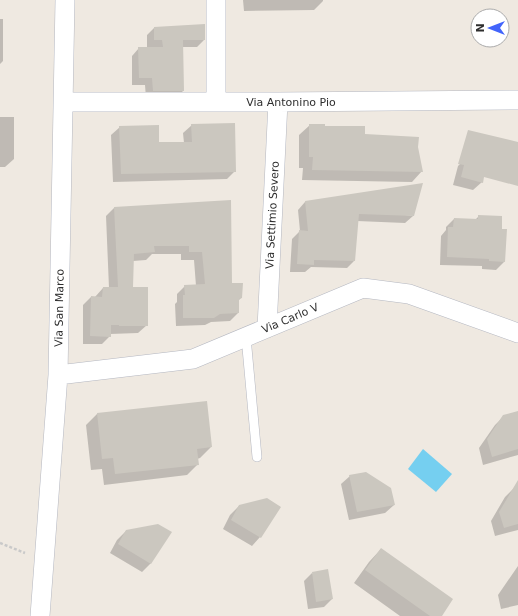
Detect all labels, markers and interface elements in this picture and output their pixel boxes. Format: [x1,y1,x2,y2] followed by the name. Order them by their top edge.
[470,8,510,48] north arrow
[474,23,487,33] text: N
[246,96,336,109] street label: Via Antonino Pio
[263,160,282,269] street label: Via Settimio Severo
[52,269,67,347] street label: Via San Marco
[260,301,321,336] street label: Via Carlo V

